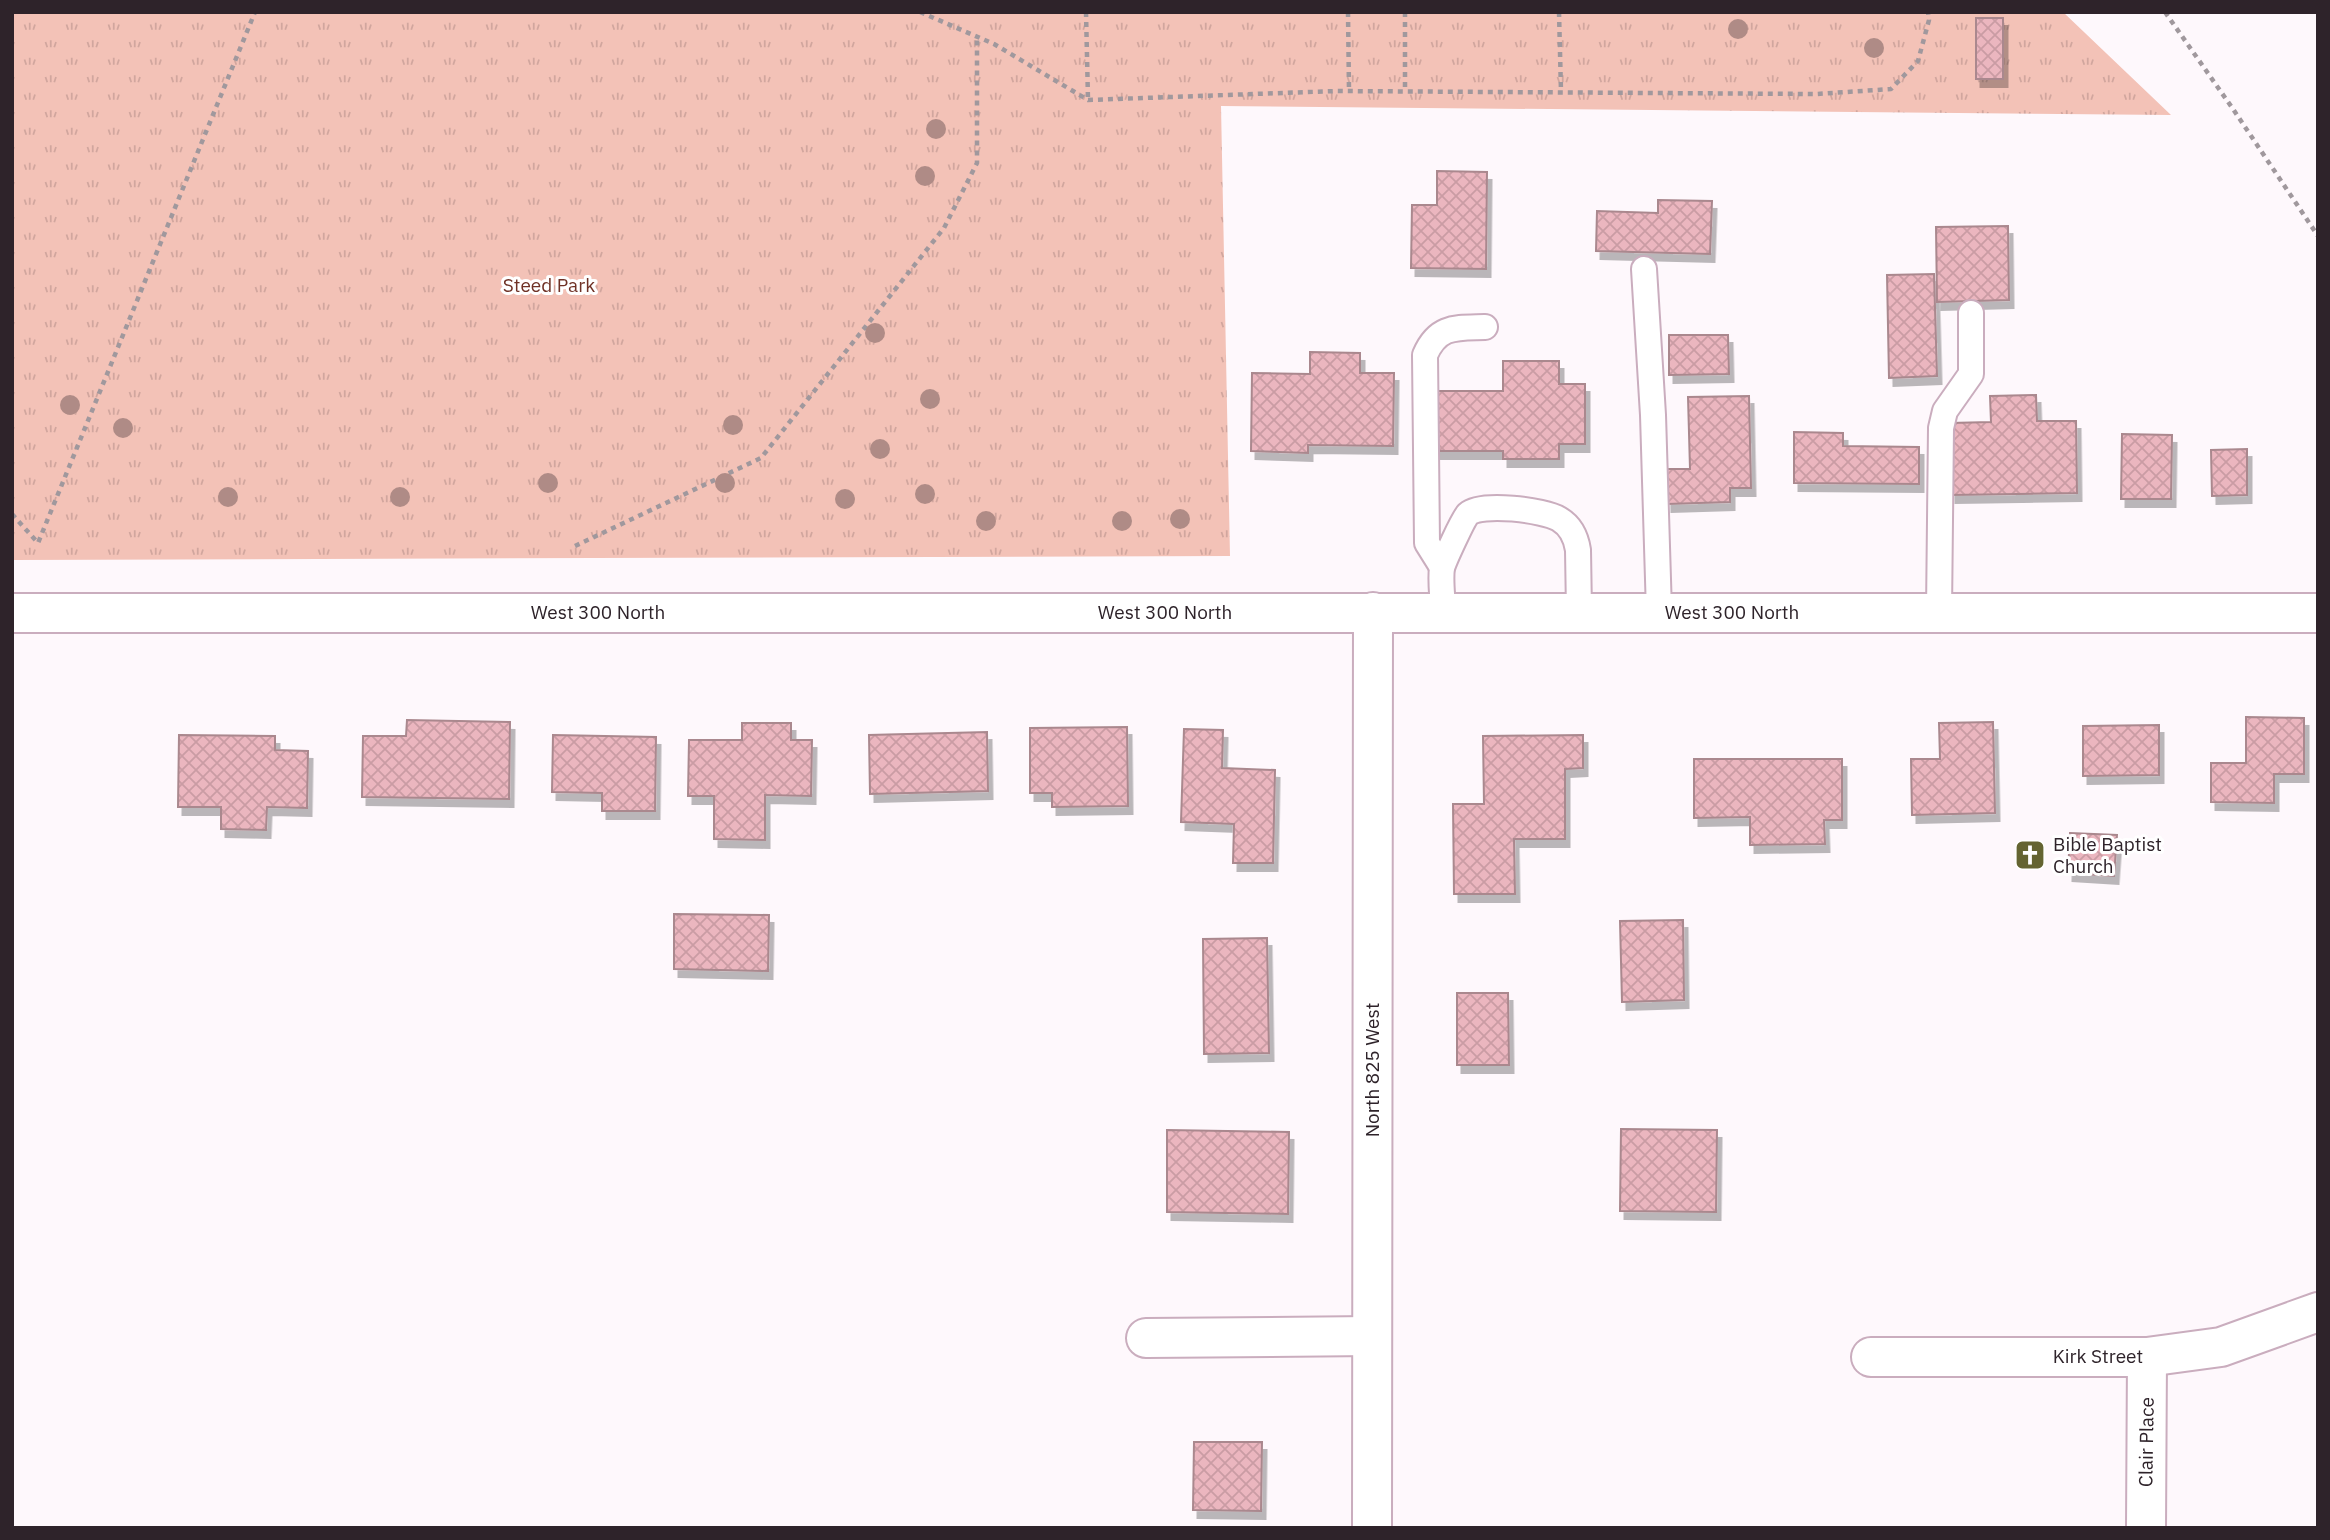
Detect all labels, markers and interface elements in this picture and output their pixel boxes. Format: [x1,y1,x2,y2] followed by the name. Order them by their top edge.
[503,273,595,297] park label: Steed Park
[531,600,665,624] street label: West 300 North
[1098,600,1232,624] street label: West 300 North
[1665,600,1799,624] street label: West 300 North
[2053,832,2162,878] place label: Bible Baptist Church
[2013,838,2047,872] church icon: Bible Baptist Church
[1360,1003,1384,1137] street label: North 825 West
[2053,1344,2143,1368] street label: Kirk Street
[2133,1397,2159,1487] street label: Clair Place

